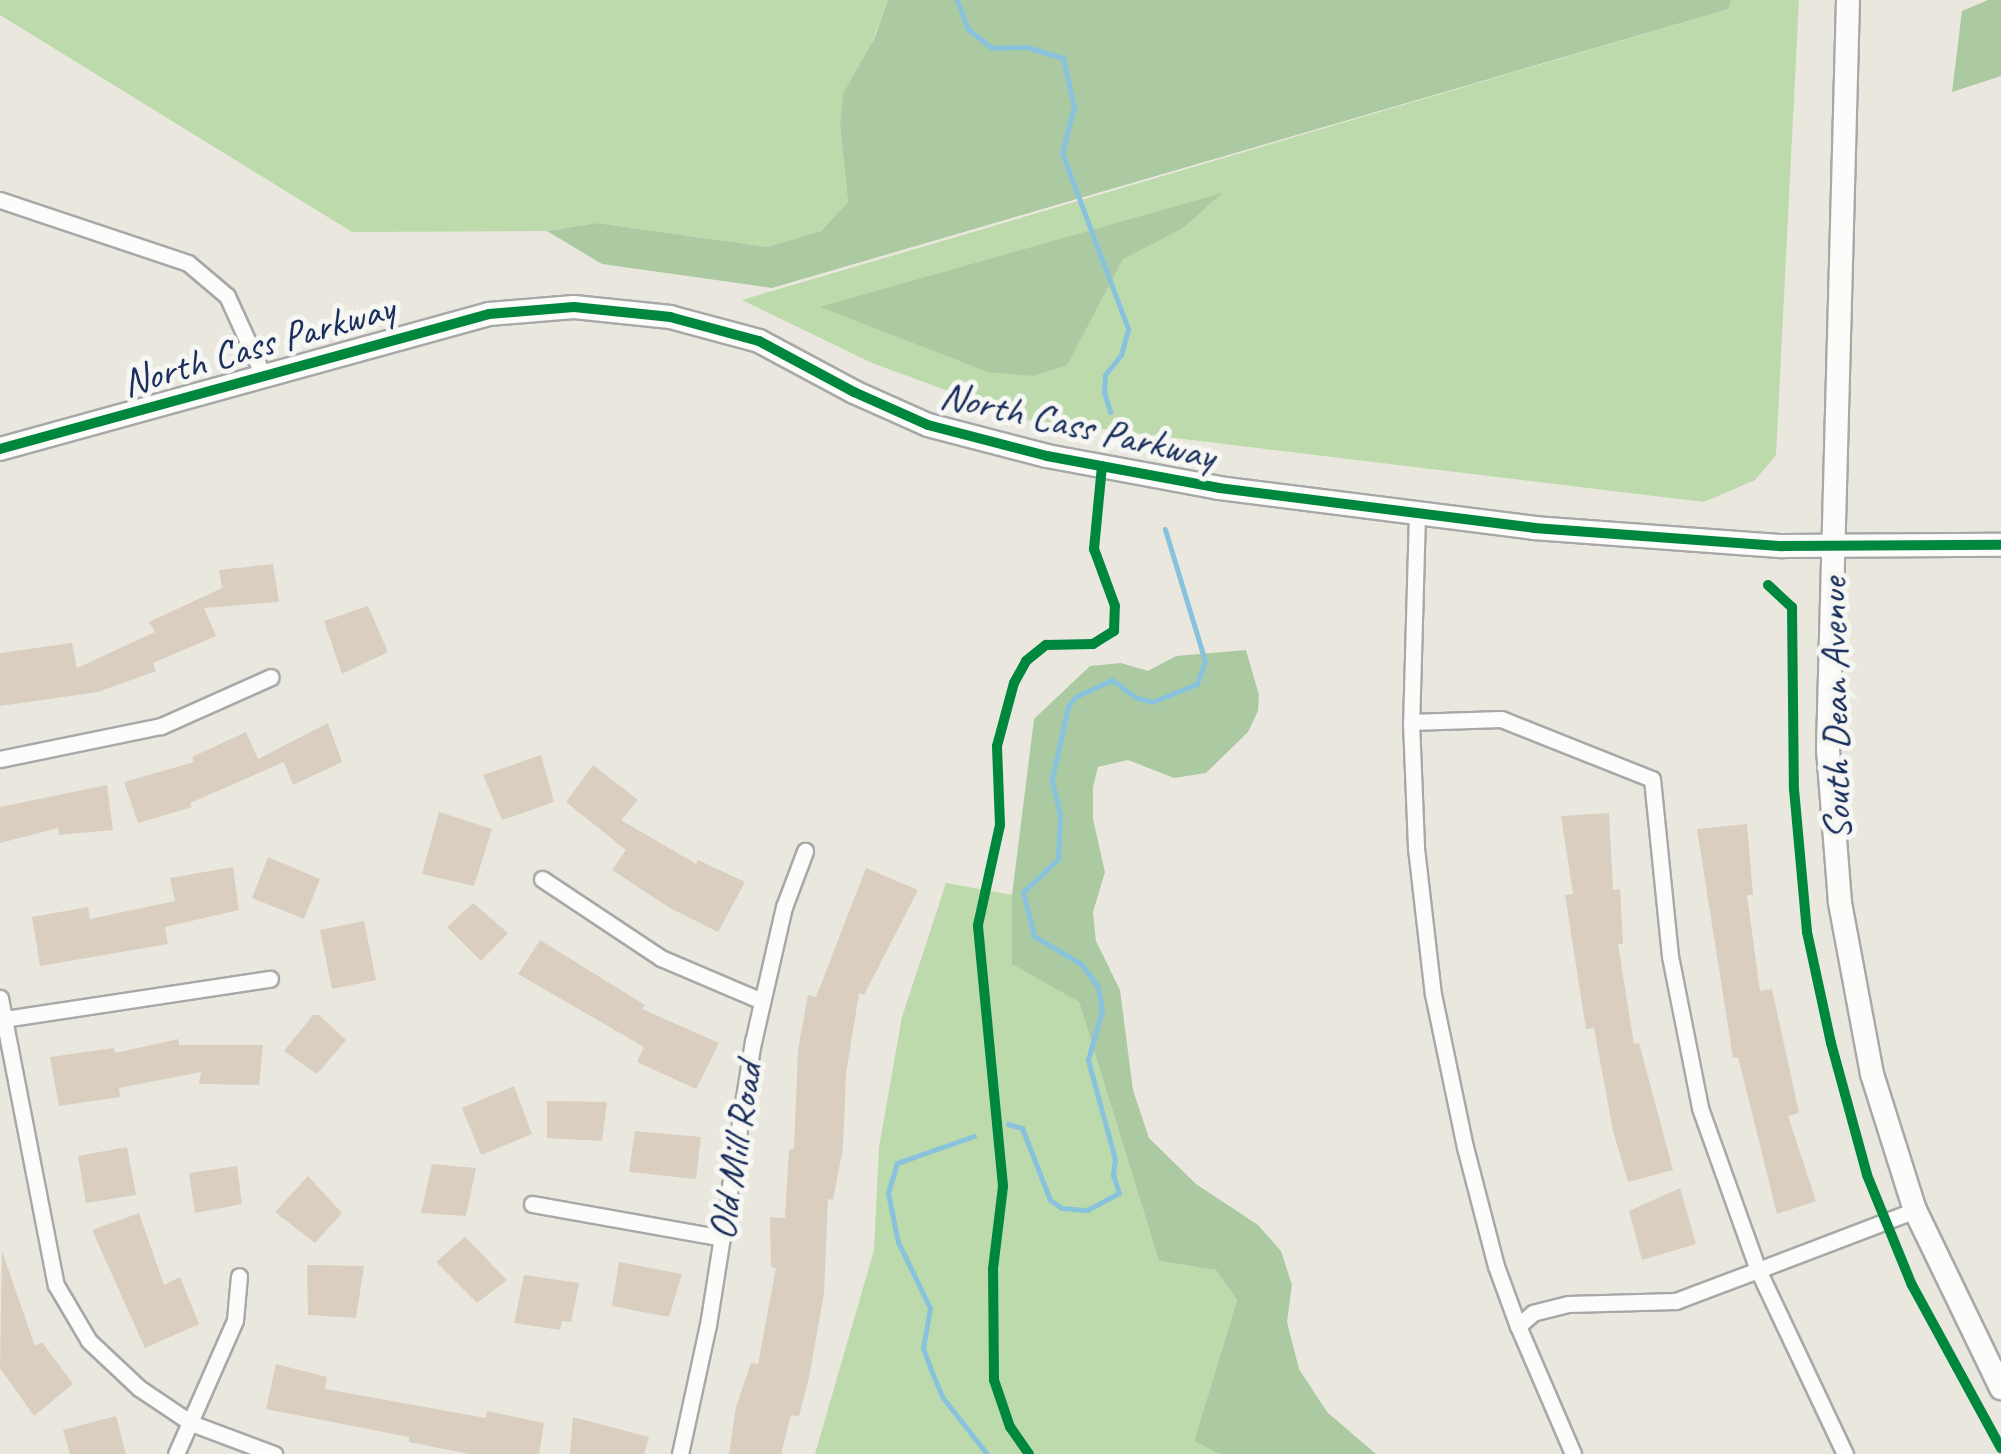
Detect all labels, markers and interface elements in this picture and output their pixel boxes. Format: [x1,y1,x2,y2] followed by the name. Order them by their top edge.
[116,283,400,407] street label: North Cass Parkway
[936,370,1220,480] street label: North Cass Parkway
[1809,578,1861,840] street label: South Dean Avenue
[697,1059,773,1243] street label: Old Mill Road

